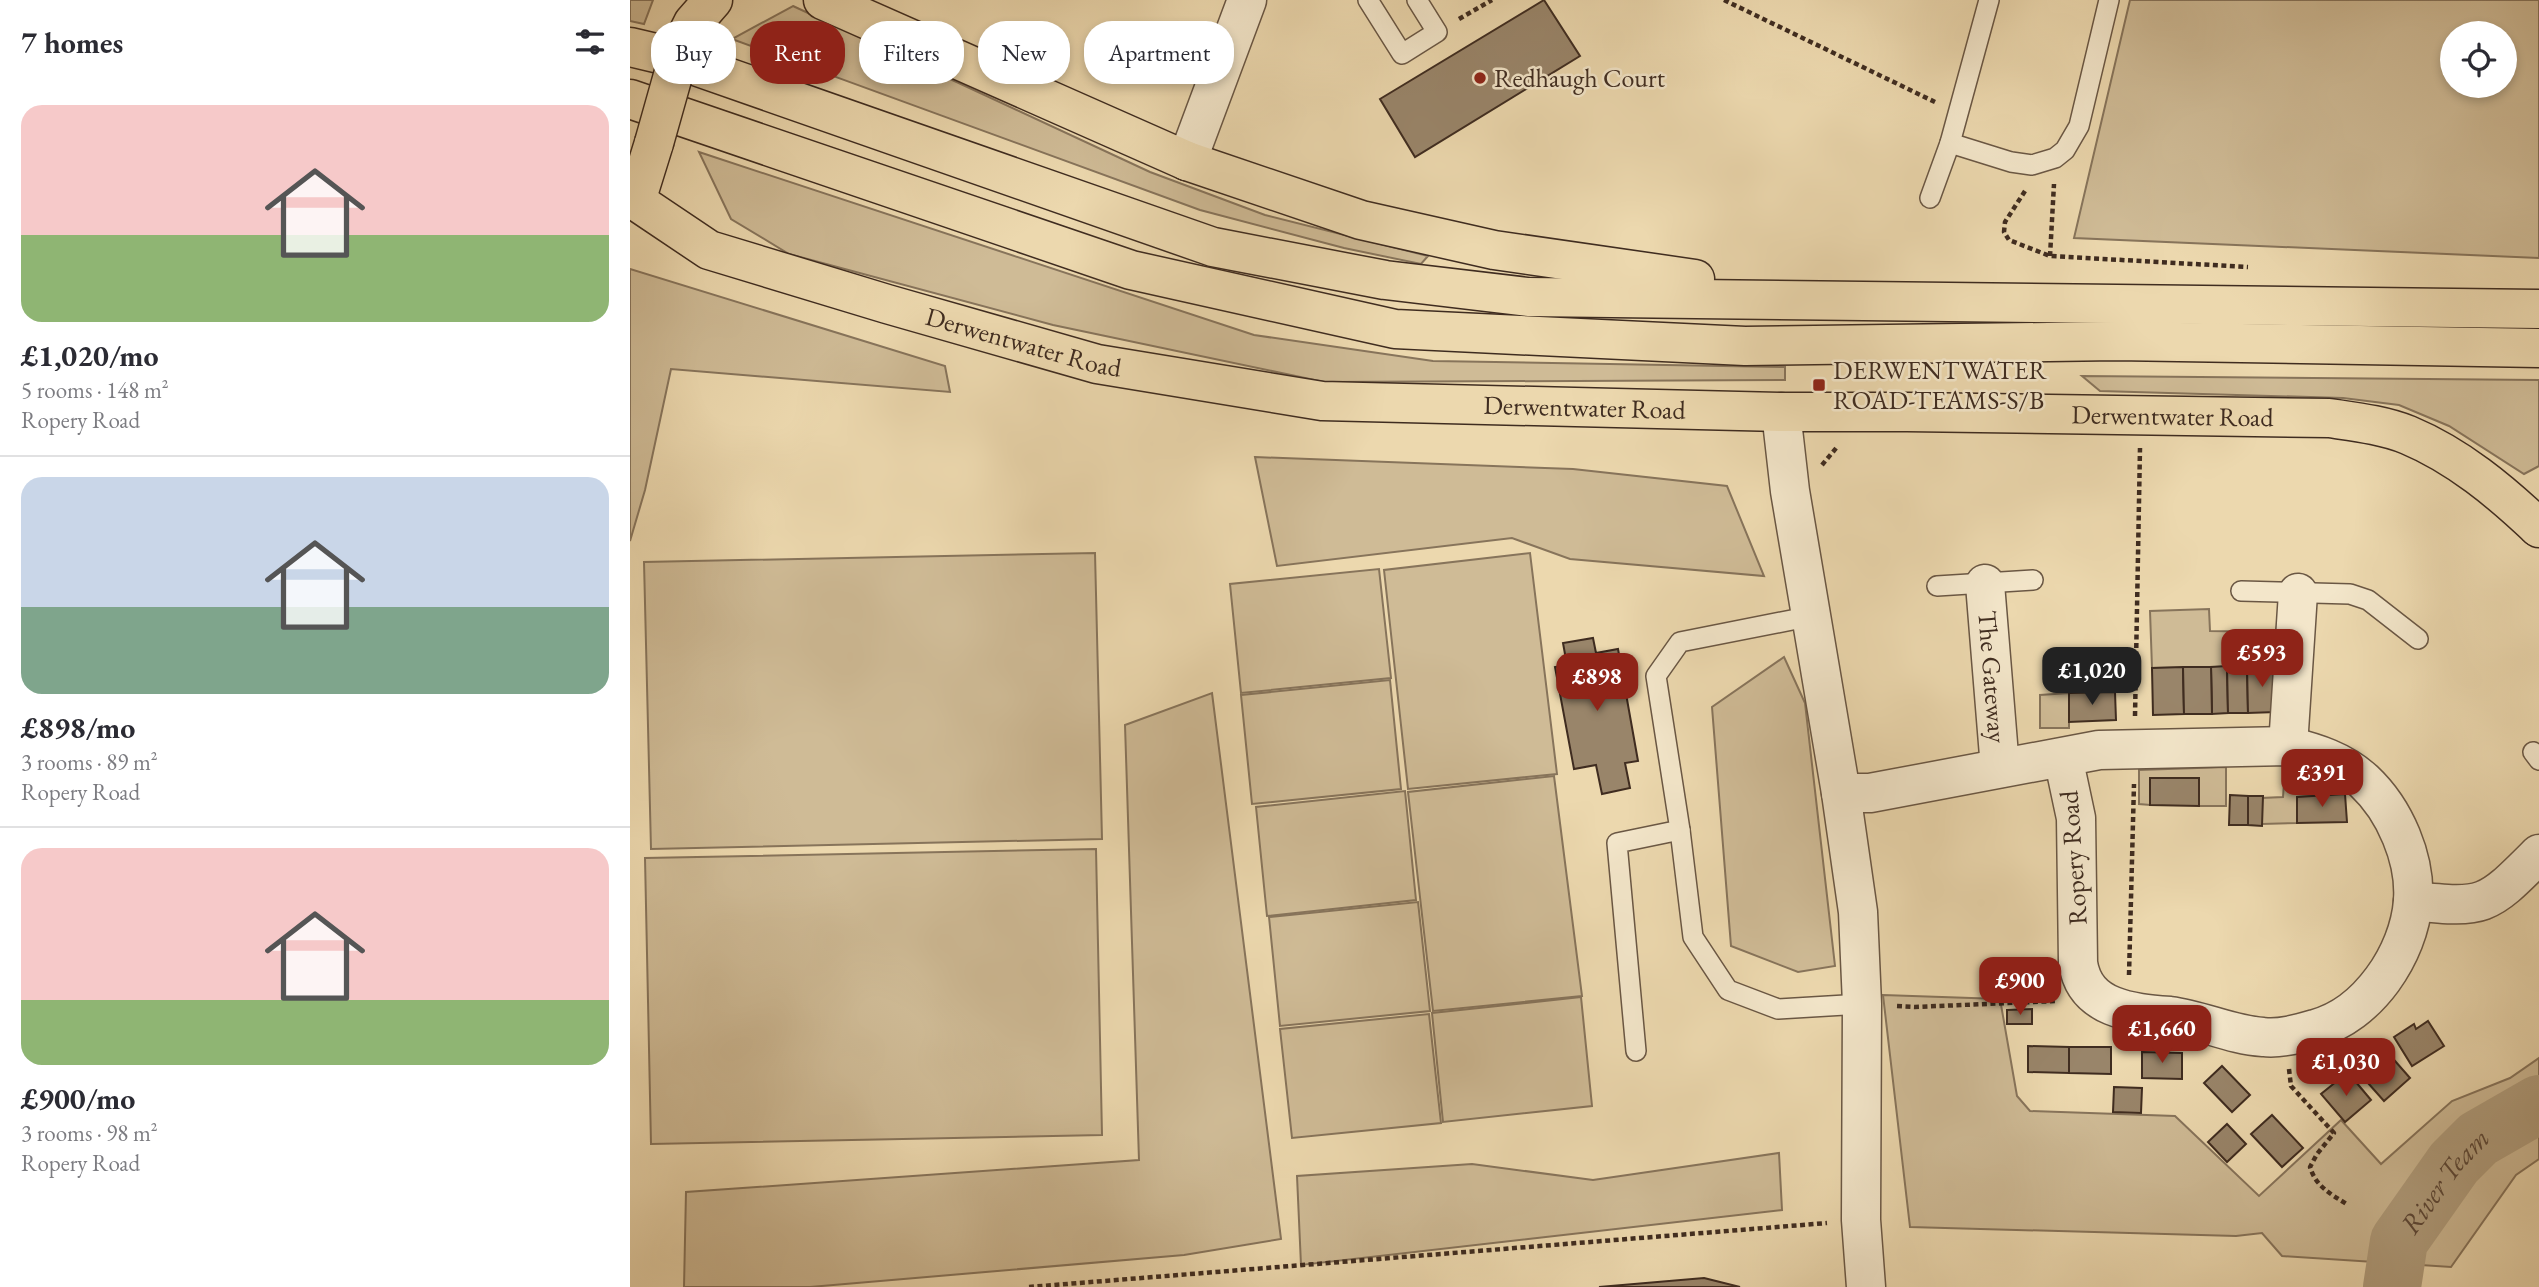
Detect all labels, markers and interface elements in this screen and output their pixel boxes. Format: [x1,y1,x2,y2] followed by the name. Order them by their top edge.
[651,21,736,84] chip: Buy
[750,21,845,84] chip: Rent
[859,21,964,84] chip: Filters
[978,21,1070,84] chip: New
[1084,21,1234,84] chip: Apartment
[2440,21,2517,98] map controls
[2440,21,2517,98] button: locate
[21,23,123,62] text: 7 homes
[571,23,609,61] icon: filters
[1494,61,1665,95] place label: Redhaugh Court
[1472,70,1488,86] marker: Redhaugh Court
[252,150,378,276] icon: home
[922,299,1125,385] street label: Derwentwater Road
[21,336,159,375] text: £1,020/mo
[1833,353,2047,417] place label: DERWENTWATER ROAD-TEAMS-S/B
[21,375,169,405] text: 5 rooms · 148 m²
[1811,377,1827,393] marker: DERWENTWATER ROAD-TEAMS-S/B
[1483,388,1687,427] street label: Derwentwater Road
[2071,397,2275,434] street label: Derwentwater Road
[21,405,140,435] text: Ropery Road
[252,522,378,648] icon: home
[1970,609,2015,745] street label: The Gateway
[2221,630,2303,689] pin: £593
[2237,637,2287,667] text: £593
[2035,648,2149,707] pin: £1,020
[1556,654,1638,713] pin: £898
[2058,655,2126,685] text: £1,020
[1572,661,1622,691] text: £898
[21,708,135,747] text: £898/mo
[21,747,158,777] text: 3 rooms · 89 m²
[2281,750,2363,809] pin: £391
[2297,757,2347,787] text: £391
[21,777,140,807] text: Ropery Road
[2051,789,2095,926] street label: Ropery Road
[252,893,378,1019] icon: home
[1979,958,2061,1017] pin: £900
[1995,965,2045,995] text: £900
[2105,1006,2219,1065] pin: £1,660
[2128,1013,2196,1043] text: £1,660
[2289,1038,2403,1098] pin: £1,030
[2312,1046,2380,1076] text: £1,030
[21,1079,135,1118] text: £900/mo
[21,1118,158,1148] text: 3 rooms · 98 m²
[2392,1120,2497,1241] water label: River Team
[21,1148,140,1178] text: Ropery Road

